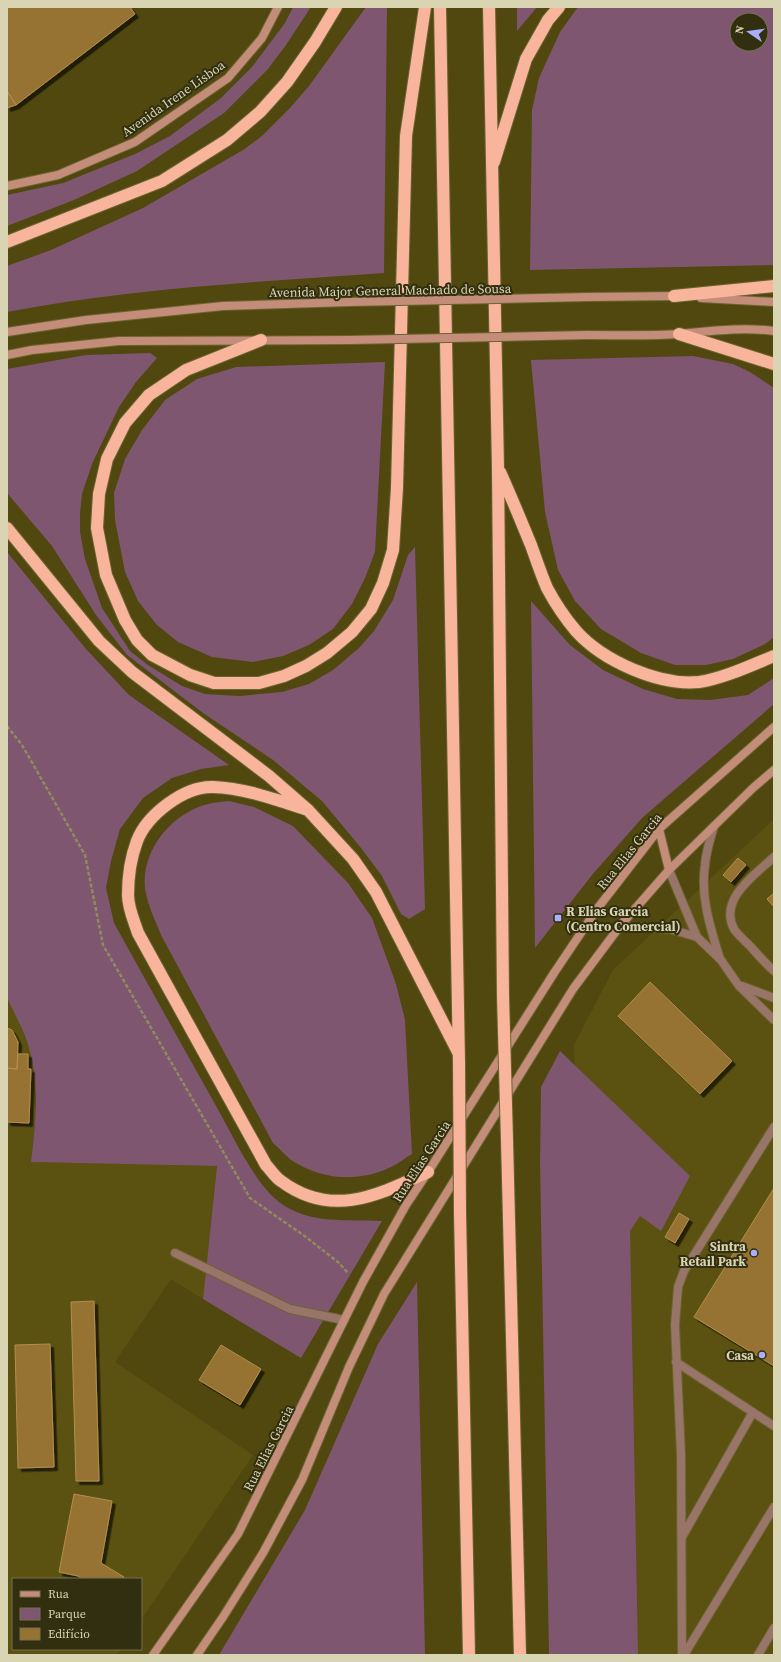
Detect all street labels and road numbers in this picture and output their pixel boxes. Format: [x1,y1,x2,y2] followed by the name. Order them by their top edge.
[118,56,229,140] street label: Avenida Irene Lisboa
[269,280,512,301] street label: Avenida Major General Machado de Sousa
[593,809,666,893] street label: Rua Elias Garcia
[389,1117,454,1205] street label: Rua Elias Garcia
[240,1402,298,1494] street label: Rua Elias Garcia

